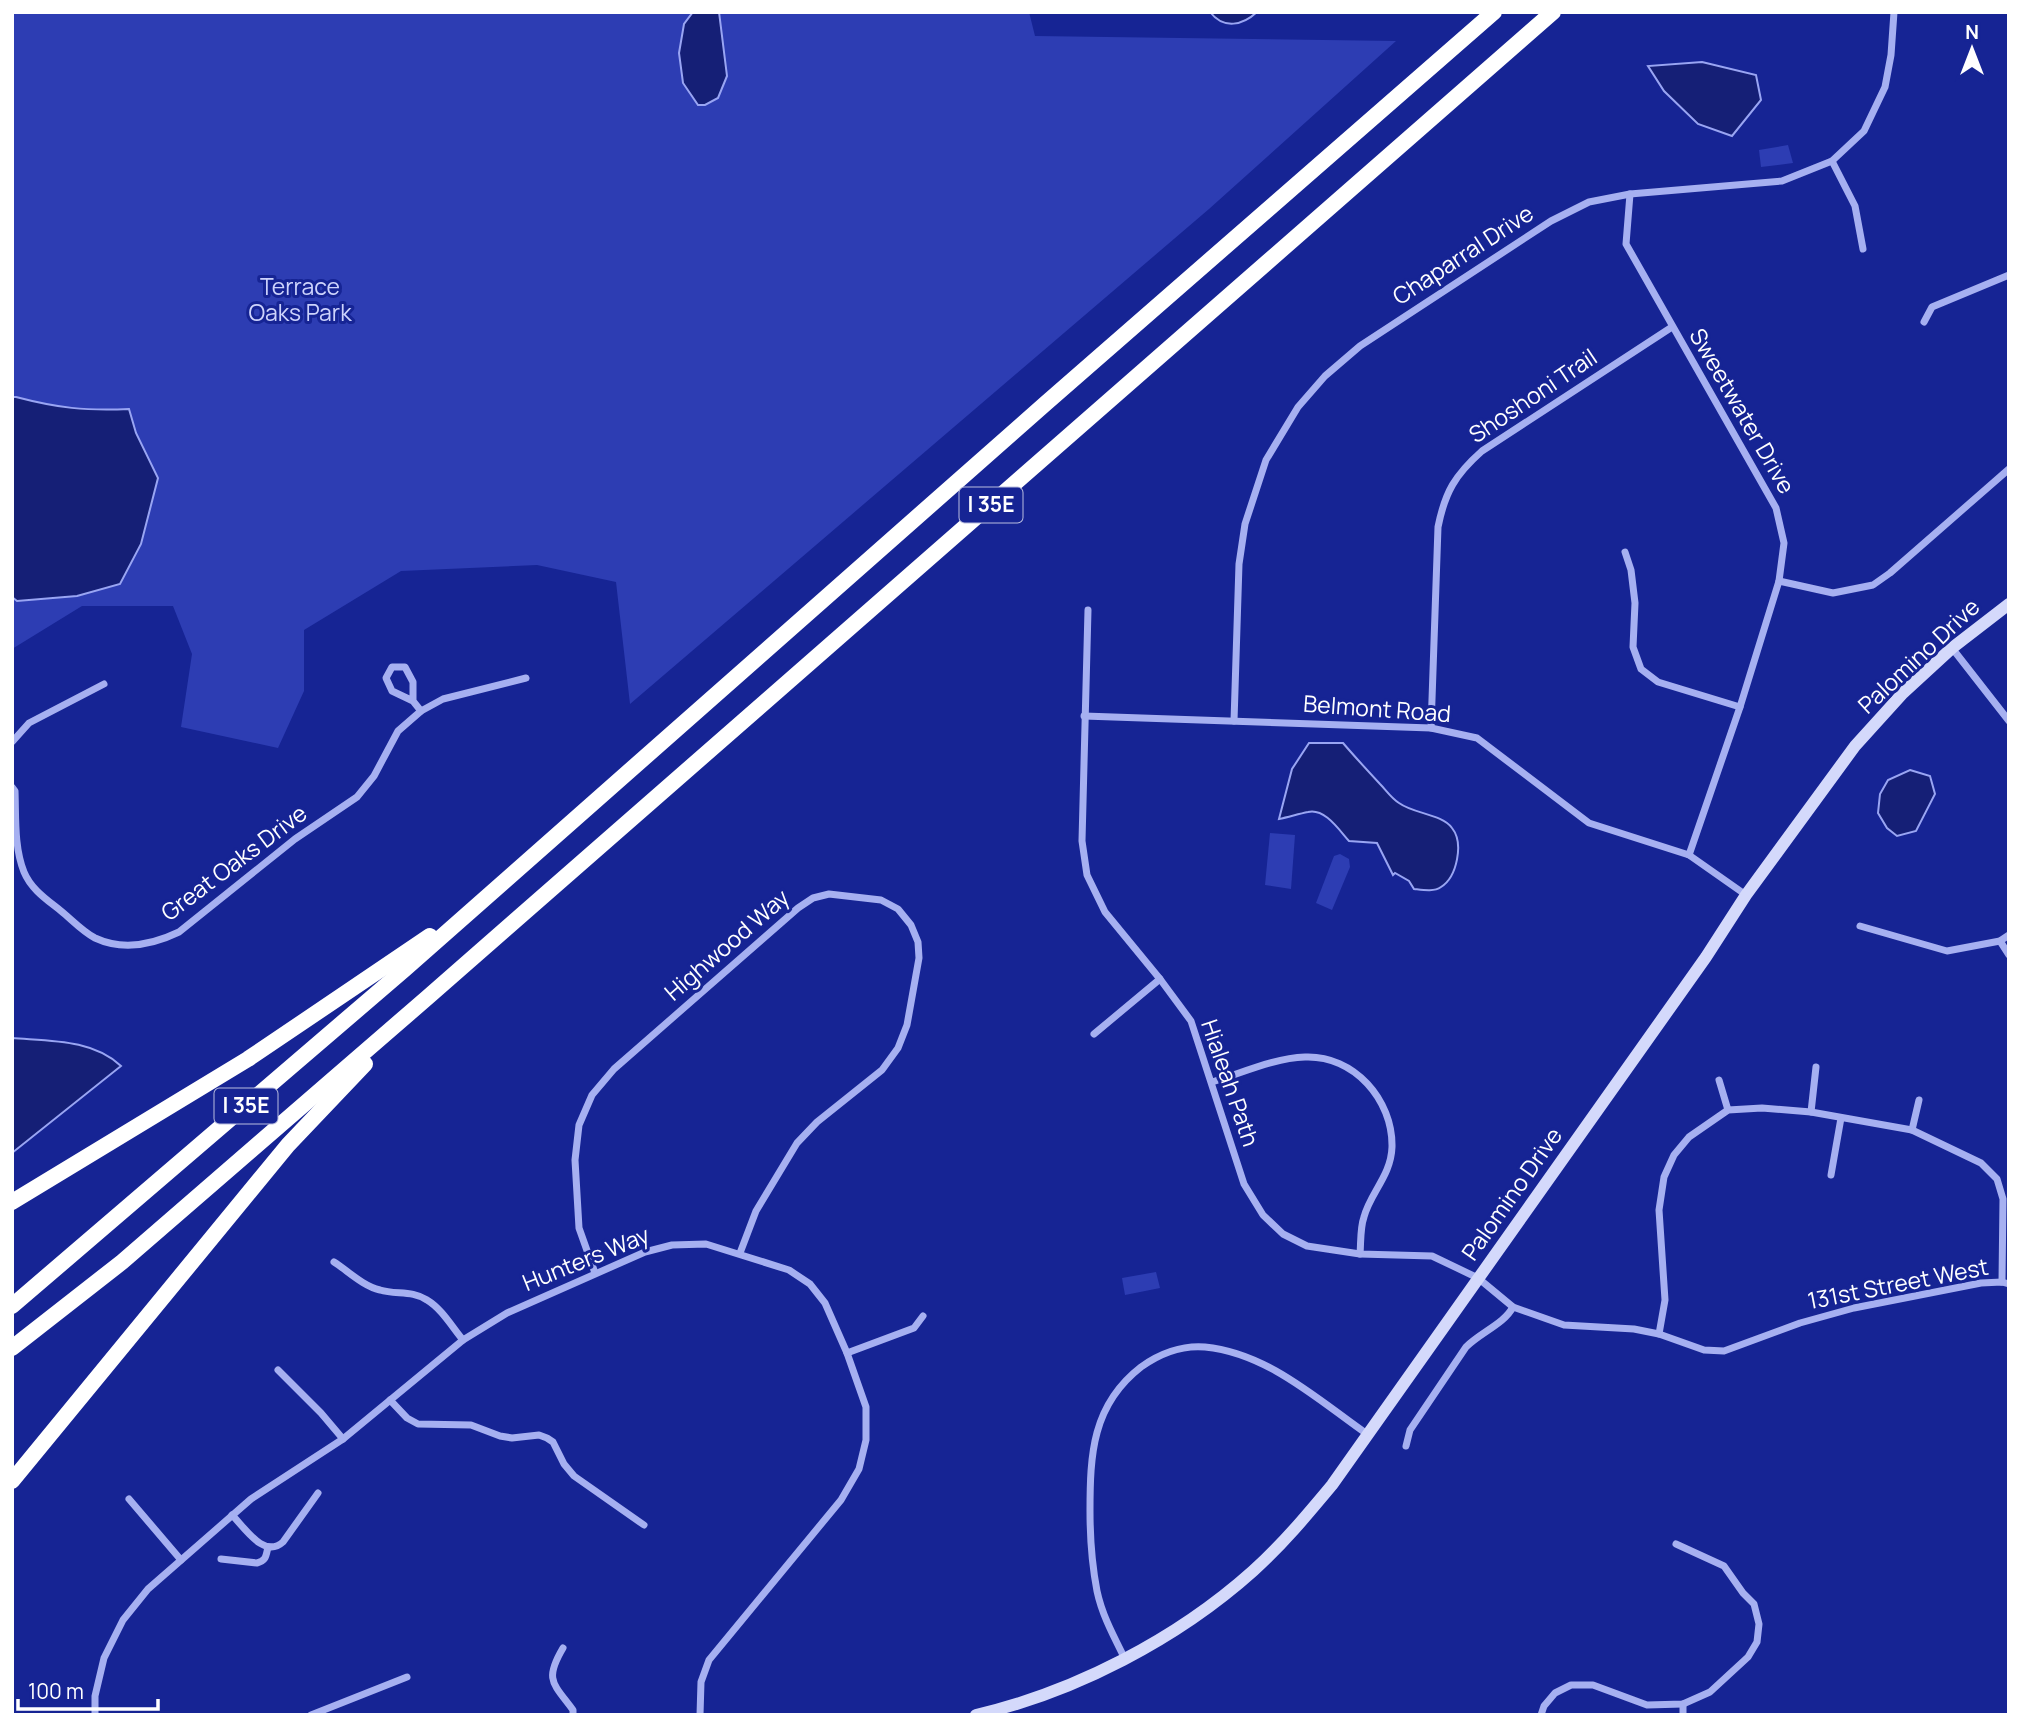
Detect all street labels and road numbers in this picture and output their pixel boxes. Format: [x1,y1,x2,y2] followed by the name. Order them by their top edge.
[1386,197,1539,312] street label: Chaparral Drive
[1682,322,1803,499] street label: Sweetwater Drive
[1462,340,1603,450] street label: Shoshoni Trail
[960,488,1023,522] road number: I 35E
[1851,591,1986,720] street label: Palomino Drive
[1302,687,1452,729] street label: Belmont Road
[154,797,313,928] street label: Great Oaks Drive
[657,881,796,1007] street label: Highwood Way
[1194,1015,1268,1151] street label: Hialeah Path
[215,1088,278,1124] road number: I 35E
[1453,1121,1569,1266] street label: Palomino Drive
[517,1218,654,1298] street label: Hunters Way
[1805,1250,1991,1316] street label: 131st Street West

